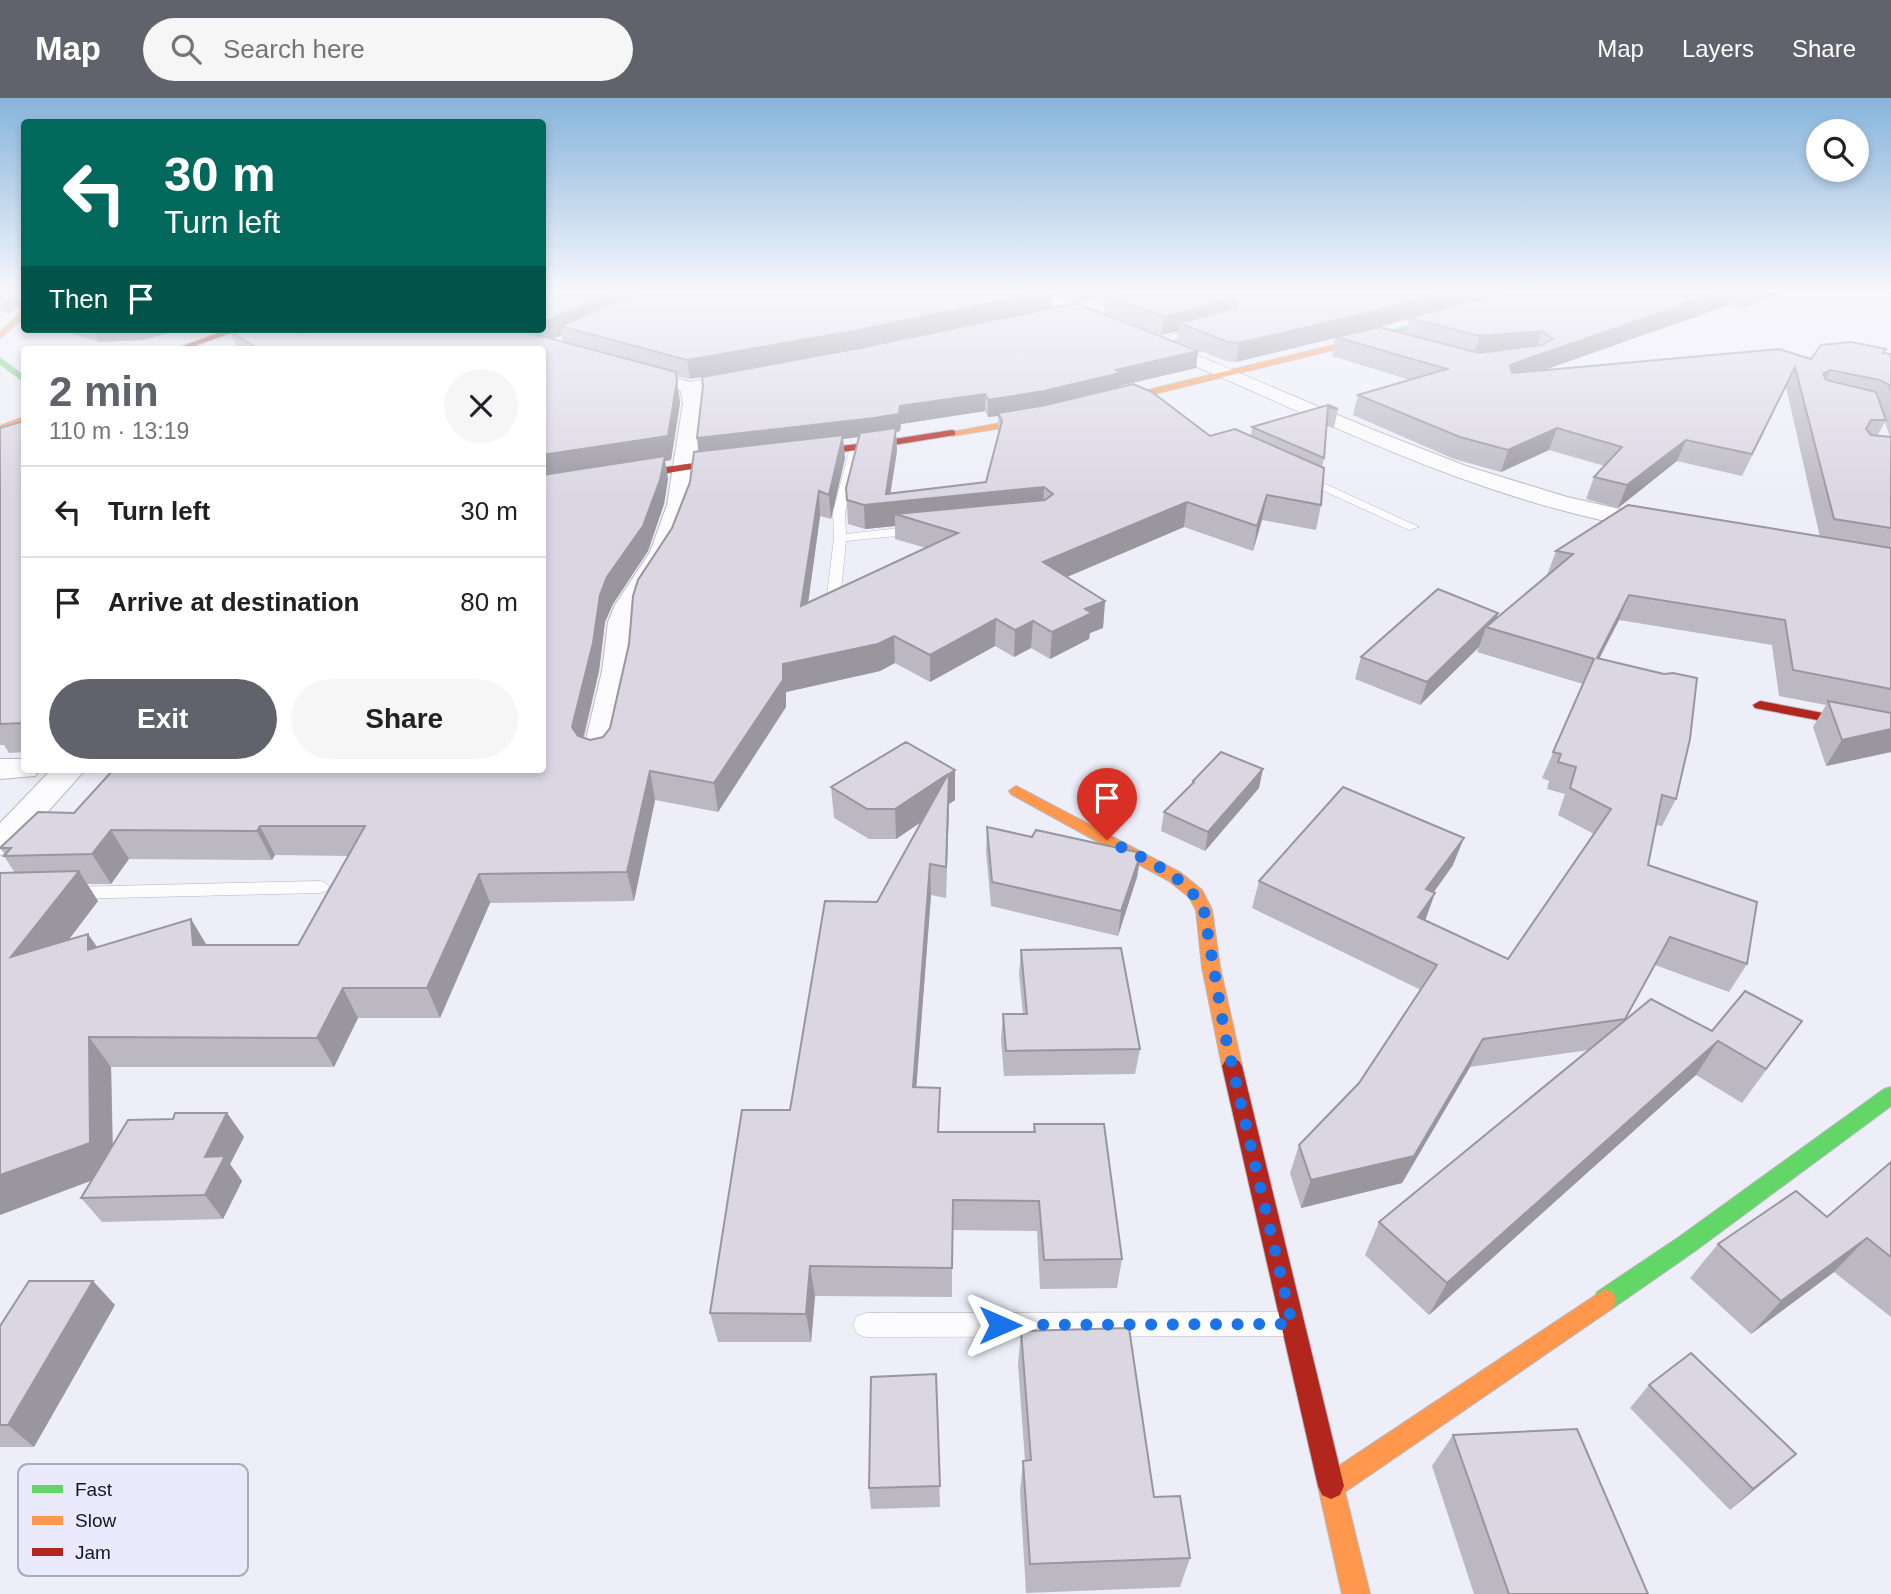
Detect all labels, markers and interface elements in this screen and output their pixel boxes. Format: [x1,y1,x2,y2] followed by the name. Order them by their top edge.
[143,18,633,81] search box
[35,30,101,67] text: Map
[167,30,205,68] icon: search
[223,34,365,64] text: Search here
[1597,35,1644,62] text: Map
[1682,35,1754,62] text: Layers
[1792,35,1856,62] text: Share
[1806,119,1869,182] map controls
[1806,119,1869,182] button: search
[49,147,140,238] icon: left
[164,147,276,201] text: 30 m
[164,204,280,240] text: Turn left
[122,280,160,318] icon: arrive
[49,284,108,314] text: Then
[49,368,159,415] text: 2 min
[444,369,518,443] button: close
[49,418,189,444] text: 110 m · 13:19
[49,493,87,531] icon: left
[108,496,210,526] text: Turn left
[460,496,518,526] text: 30 m
[49,584,87,622] icon: arrive
[108,587,359,617] text: Arrive at destination
[460,587,518,617] text: 80 m
[49,679,277,759] button: Exit
[291,679,518,759] button: Share
[1077,768,1137,840] pin
[1088,779,1126,817] icon: arrive
[963,1288,1037,1362] position arrow
[18,1464,248,1576] legend
[75,1479,113,1500] text: Fast
[75,1510,116,1531] text: Slow
[75,1542,111,1563] text: Jam

